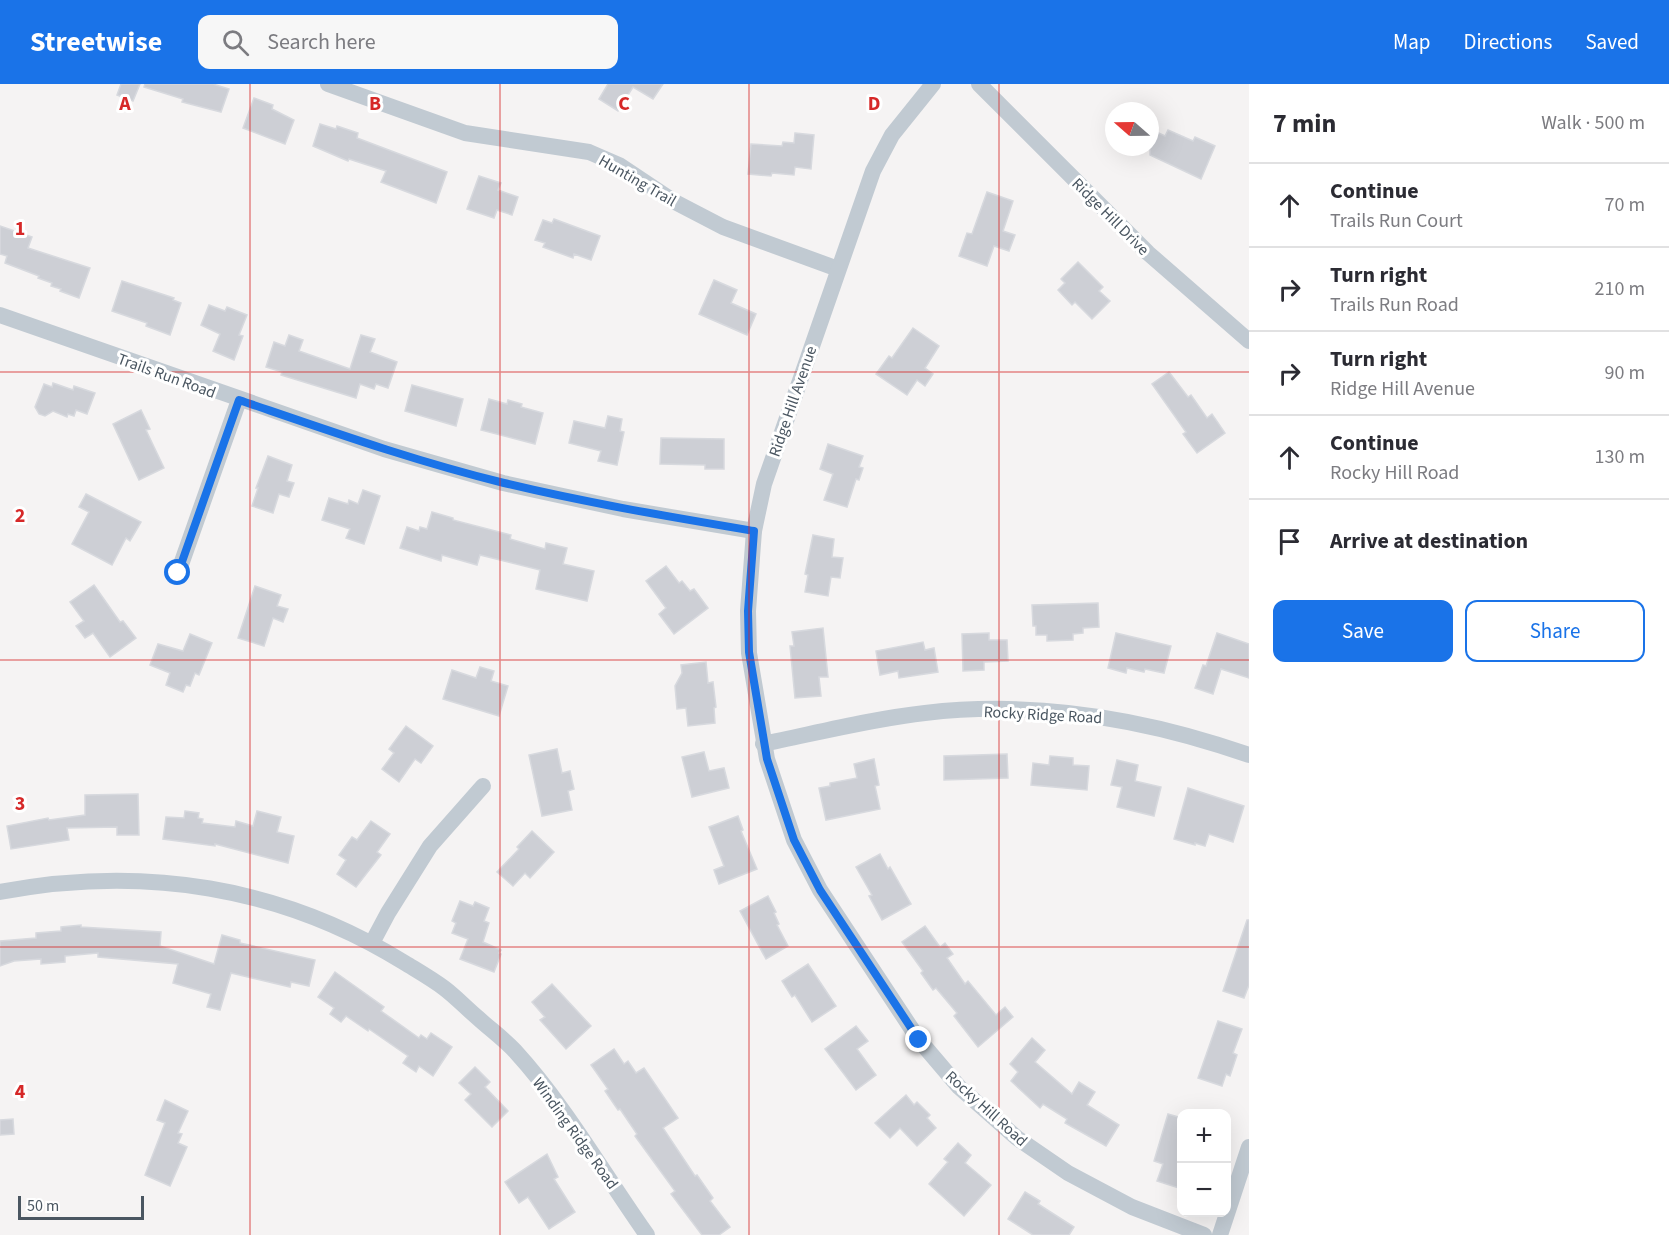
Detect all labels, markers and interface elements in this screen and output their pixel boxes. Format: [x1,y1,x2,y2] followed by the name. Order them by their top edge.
[198,15,618,69] search box
[30,22,162,62] text: Streetwise
[219,26,252,59] icon: search
[267,26,376,58] text: Search here
[1393,27,1431,57] text: Map
[1464,27,1552,57] text: Directions
[1585,27,1639,57] text: Saved
[118,90,131,118] text: A
[369,90,381,118] text: B
[618,90,630,118] text: C
[868,90,880,118] text: D
[1105,102,1159,156] north arrow
[1273,105,1336,142] text: 7 min
[1541,109,1645,137] text: Walk · 500 m
[595,150,680,212] street label: Hunting Trail
[1067,173,1154,260] street label: Ridge Hill Drive
[1330,175,1419,207] text: Continue
[1273,189,1306,222] icon: ahead
[1605,191,1645,219] text: 70 m
[1330,207,1463,235] text: Trails Run Court
[15,215,25,243] text: 1
[1330,259,1427,291] text: Turn right
[1273,273,1306,306] icon: right
[1595,275,1645,303] text: 210 m
[1330,291,1459,319] text: Trails Run Road
[764,343,822,460] street label: Ridge Hill Avenue
[1330,343,1427,375] text: Turn right
[114,348,219,404] street label: Trails Run Road
[1273,357,1306,390] icon: right
[1605,359,1645,387] text: 90 m
[1330,375,1475,403] text: Ridge Hill Avenue
[1330,427,1419,459] text: Continue
[1273,441,1306,474] icon: ahead
[1595,443,1645,471] text: 130 m
[1330,459,1459,487] text: Rocky Hill Road
[15,502,25,530] text: 2
[1273,525,1306,558] icon: arrive
[1330,525,1528,557] text: Arrive at destination
[164,559,190,585] route start
[1273,600,1453,662] button: Save
[1465,600,1645,662] button: Share
[983,701,1103,729] street label: Rocky Ridge Road
[15,790,25,818] text: 3
[905,1026,931,1052] route end
[940,1066,1032,1152] street label: Rocky Hill Road
[527,1073,623,1194] street label: Winding Ridge Road
[15,1078,26,1106] text: 4
[1177,1109,1231,1217] map controls
[1177,1109,1231,1163] button: +
[1177,1163,1231,1217] button: −
[18,1193,144,1220] scale bar
[27,1195,59,1217] text: 50 m

